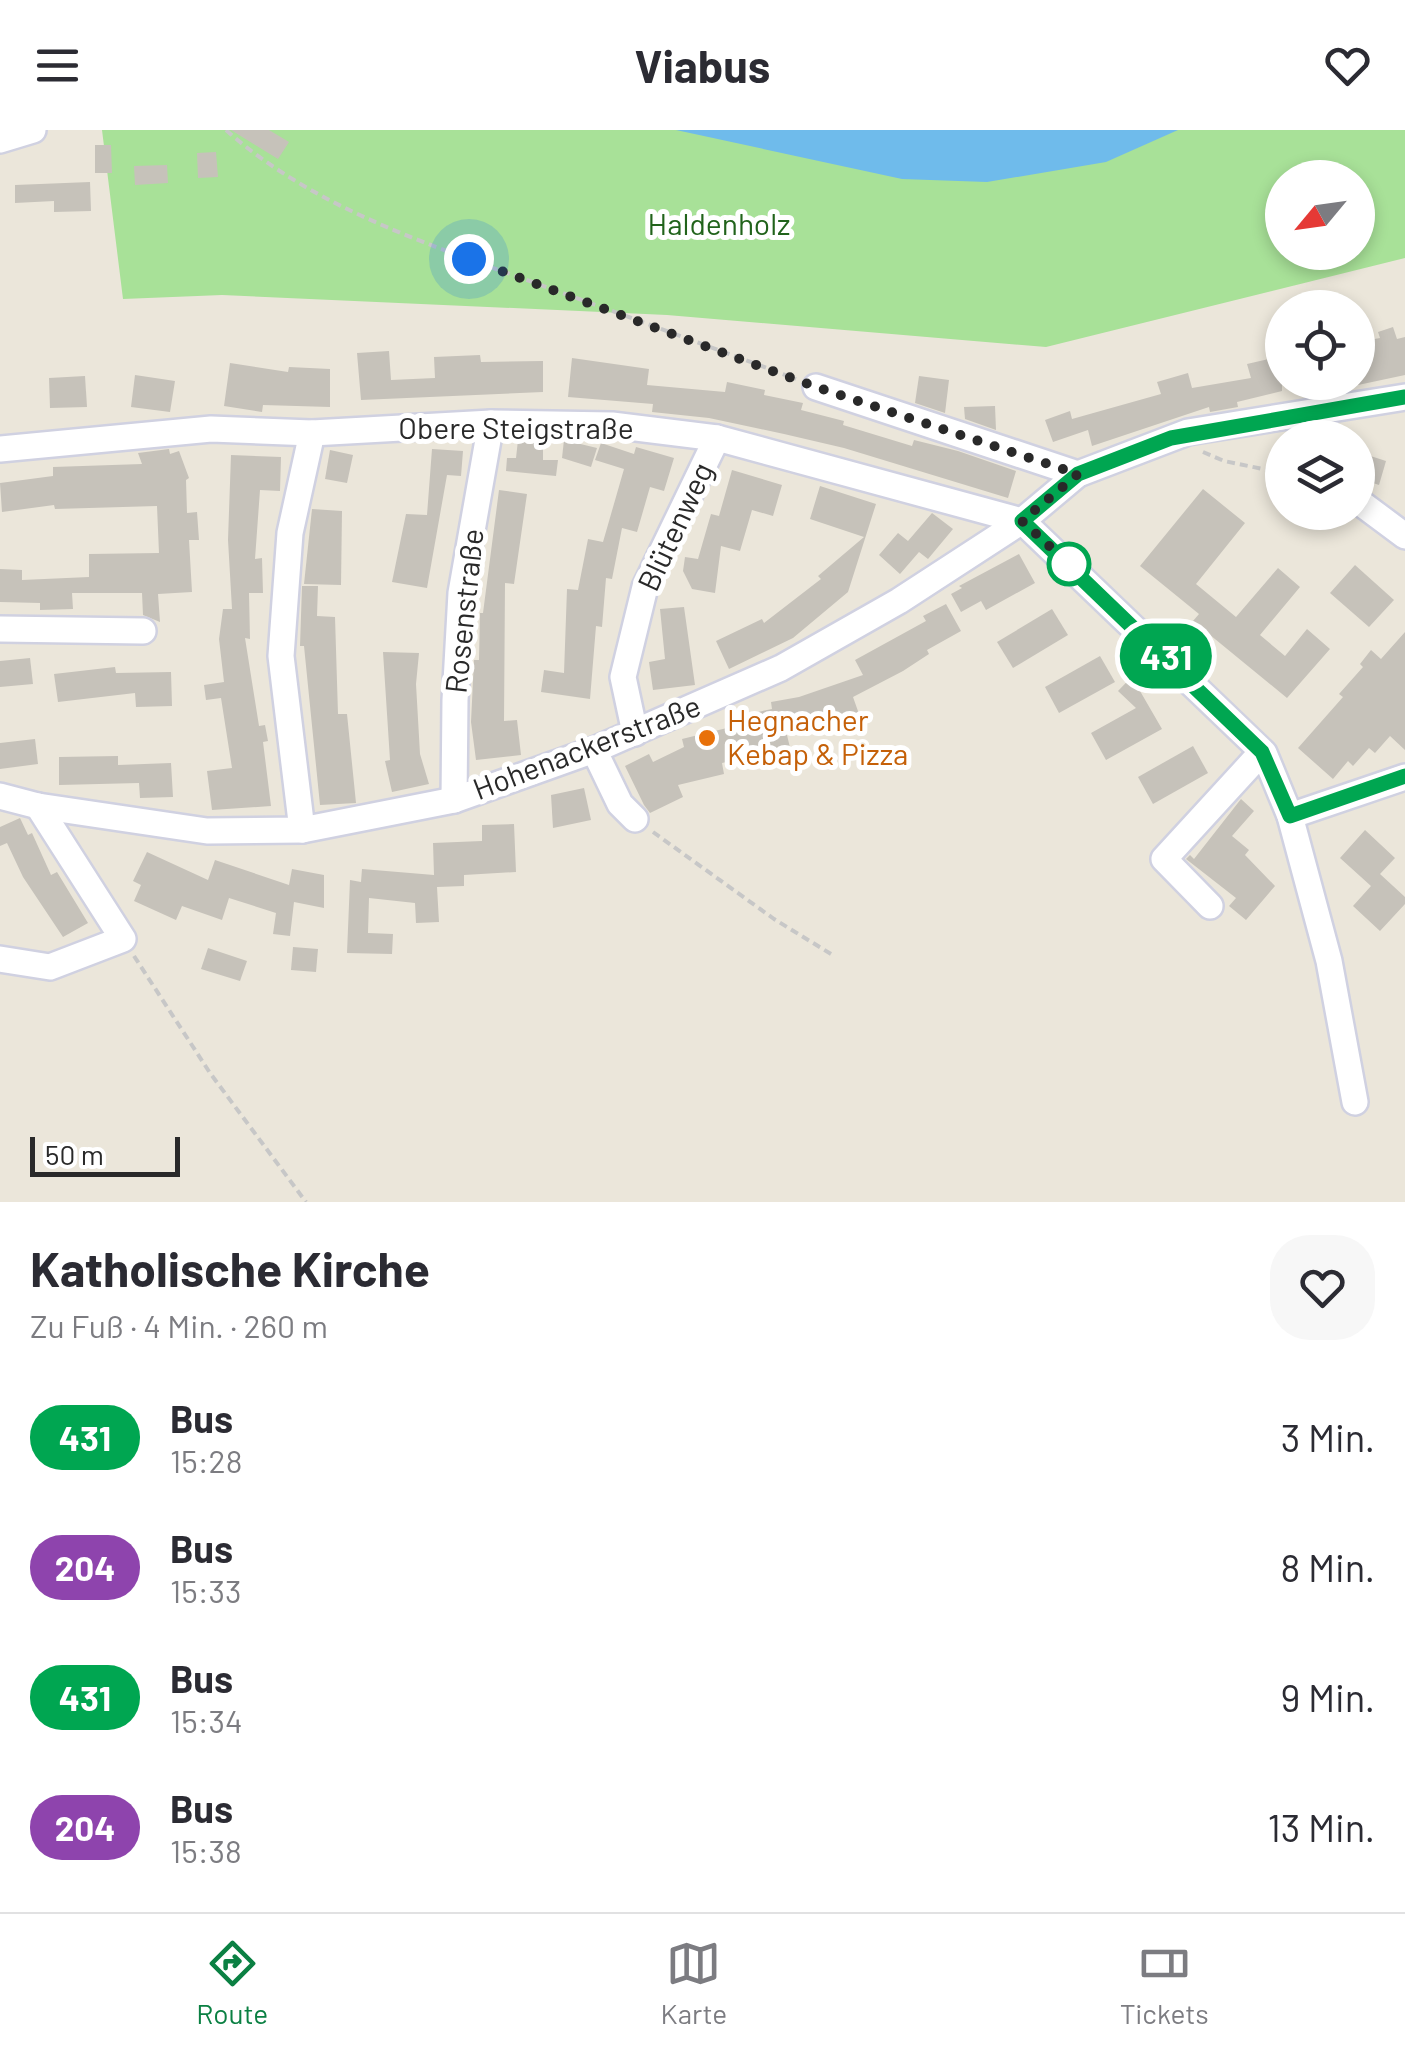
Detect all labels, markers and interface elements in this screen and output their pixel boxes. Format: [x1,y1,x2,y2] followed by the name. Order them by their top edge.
[30,38,85,93] icon: menu
[635,38,770,92] text: Viabus
[1320,38,1375,93] icon: heart
[1265,160,1375,270] north arrow
[1265,160,1375,530] map controls
[648,205,790,241] park label: Haldenholz
[444,234,494,284] your location
[1265,290,1375,400] button: locate
[398,409,634,445] street label: Obere Steigstraße
[1265,420,1375,530] button: layers
[629,456,720,596] street label: Blütenweg
[436,527,490,695] street label: Rosenstraße
[1048,543,1090,585] unlabelled marker
[1108,624,1224,688] line badge: 431
[1140,635,1192,677] text: 431
[468,686,705,806] street label: Hohenackerstraße
[727,701,908,771] place label: Hegnacher Kebap & Pizza
[696,727,718,749] marker: Hegnacher Kebap & Pizza
[30,1132,180,1176] scale bar
[45,1137,104,1171] text: 50 m
[1270,1235,1375,1340] button: heart
[30,1239,430,1297] text: Katholische Kirche
[30,1306,328,1344] text: Zu Fuß · 4 Min. · 260 m
[170,1395,233,1441] text: Bus
[1281,1414,1375,1460] text: 3 Min.
[59,1416,111,1458] text: 431
[170,1441,242,1479] text: 15:28
[170,1525,233,1571] text: Bus
[1280,1544,1375,1590] text: 8 Min.
[55,1546,115,1588] text: 204
[170,1571,241,1609] text: 15:33
[170,1655,233,1701] text: Bus
[1280,1674,1375,1720] text: 9 Min.
[59,1676,111,1718] text: 431
[170,1701,243,1739] text: 15:34
[170,1785,233,1831] text: Bus
[1267,1804,1375,1850] text: 13 Min.
[55,1806,115,1848] text: 204
[170,1831,242,1869] text: 15:38
[196,1936,268,2030] tab: Route
[661,1936,727,2030] tab: Karte
[1120,1936,1209,2030] tab: Tickets

